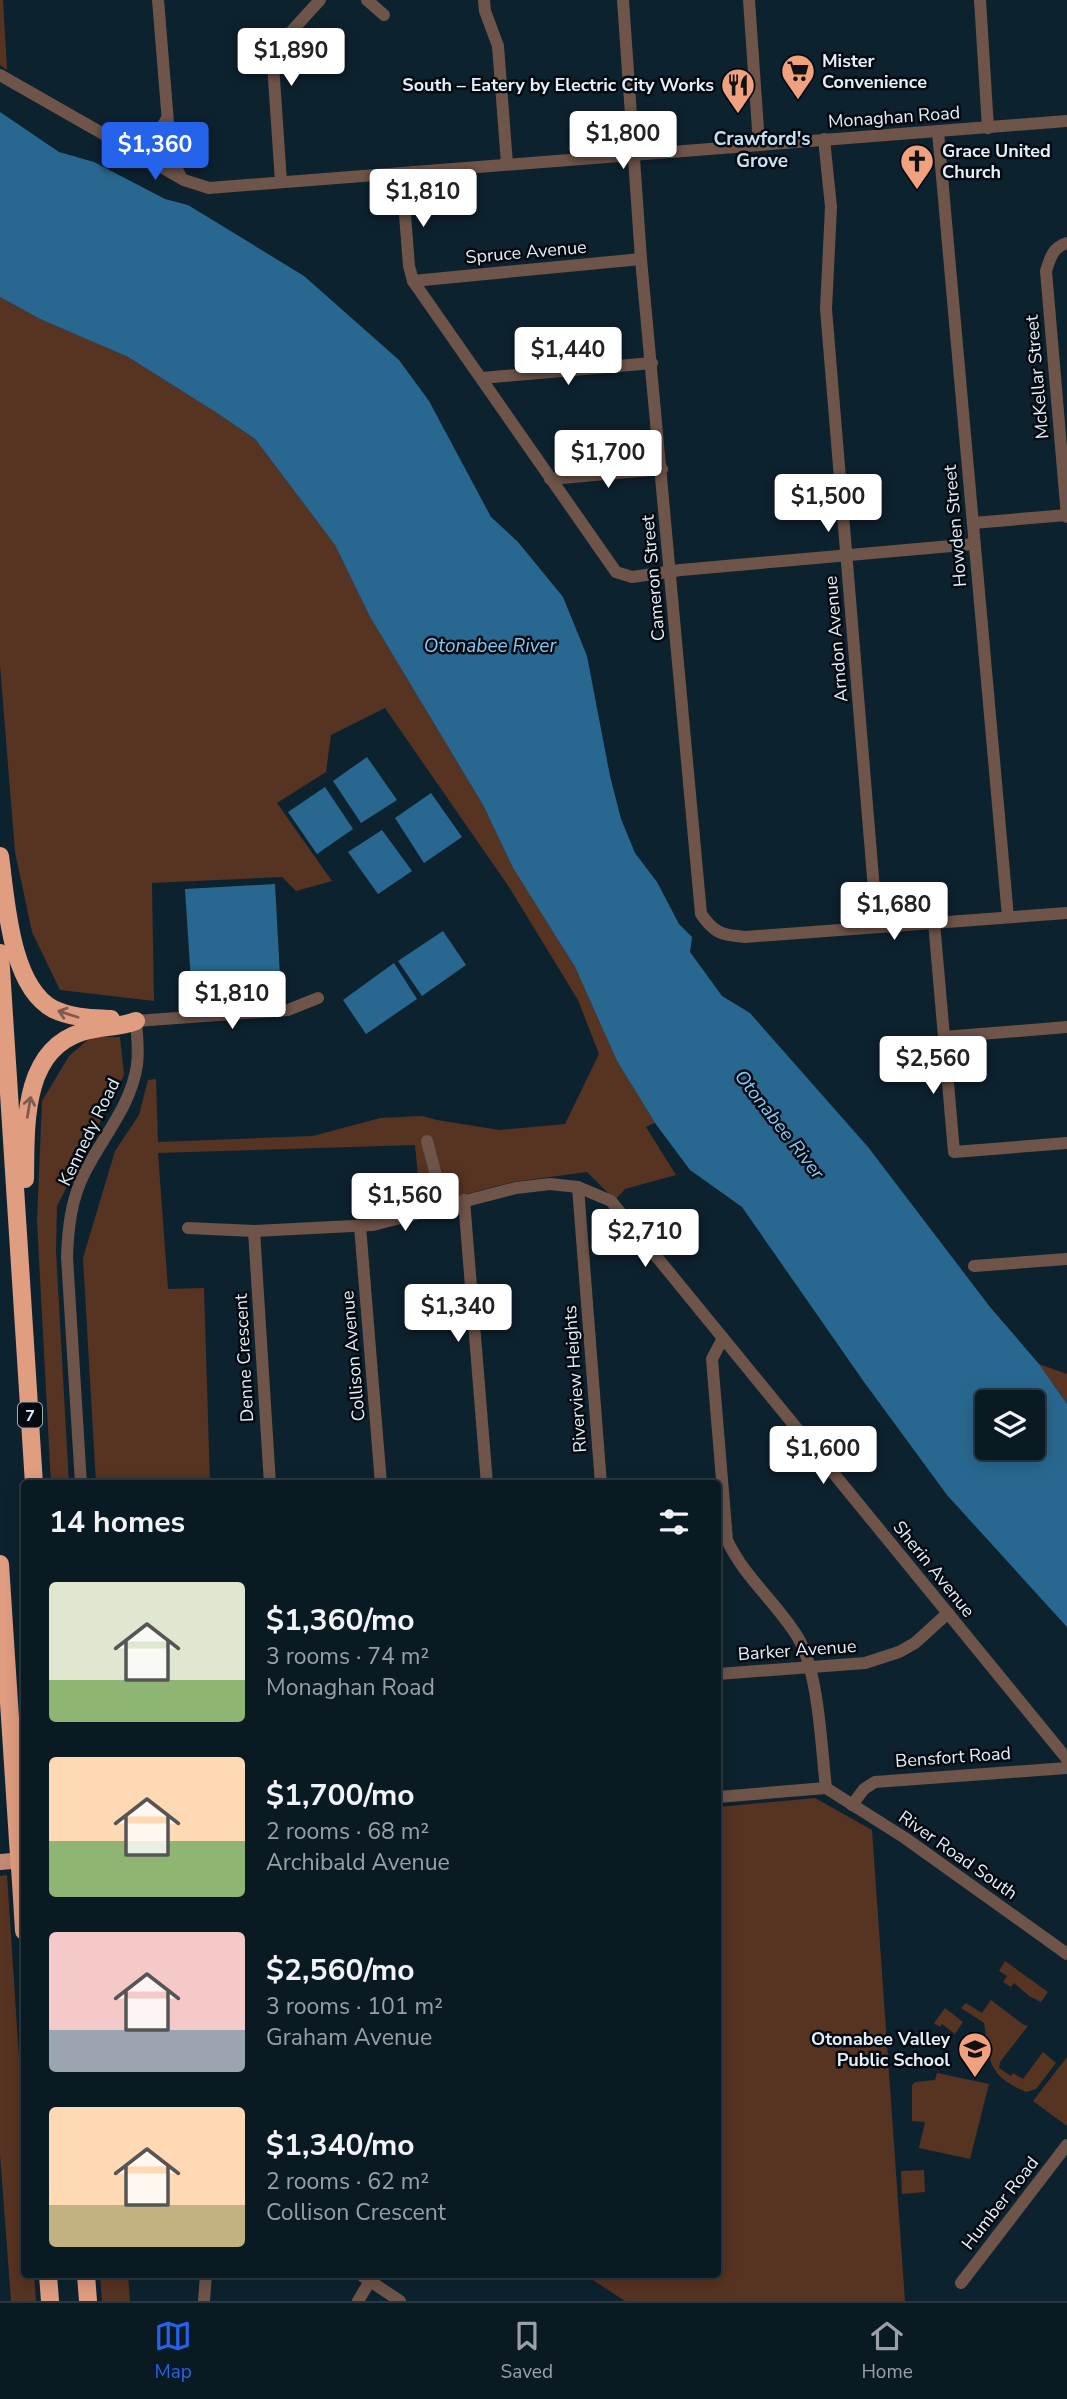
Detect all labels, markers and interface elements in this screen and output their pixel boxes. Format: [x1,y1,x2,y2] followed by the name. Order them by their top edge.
[234,28,348,88] pin: $1,890
[254,35,328,66] text: $1,890
[822,49,927,94] place label: Mister Convenience
[779,52,817,101] supermarket icon: Mister Convenience
[719,66,757,115] restaurant icon: South – Eatery by Electric City Works
[402,73,714,97] place label: South – Eatery by Electric City Works
[827,100,961,134] street label: Monaghan Road
[566,111,680,171] pin: $1,800
[586,118,660,149] text: $1,800
[98,122,212,182] pin: $1,360
[713,126,811,174] district label: Crawford's Grove
[118,129,192,160] text: $1,360
[942,139,1051,184] place label: Grace United Church
[898,142,936,191] church icon: Grace United Church
[366,170,480,229] pin: $1,810
[386,176,460,207] text: $1,810
[464,235,588,269] street label: Spruce Avenue
[1020,313,1054,440] street label: McKellar Street
[511,328,625,387] pin: $1,440
[531,334,605,365] text: $1,440
[551,430,665,490] pin: $1,700
[571,437,645,468] text: $1,700
[938,463,972,588] street label: Howden Street
[771,475,885,534] pin: $1,500
[791,481,865,512] text: $1,500
[635,513,670,642] street label: Cameron Street
[819,575,853,703] street label: Arndon Avenue
[424,633,557,659] water label: Otonabee River
[837,883,951,942] pin: $1,680
[857,889,931,920] text: $1,680
[175,972,289,1031] pin: $1,810
[195,978,269,1009] text: $1,810
[58,1007,80,1019] one-way arrow
[876,1036,990,1096] pin: $2,560
[896,1043,970,1074] text: $2,560
[728,1064,831,1186] water label: Otonabee River
[53,1074,125,1190] street label: Kennedy Road
[23,1097,36,1119] one-way arrow
[348,1174,462,1233] pin: $1,560
[368,1180,442,1211] text: $1,560
[588,1210,702,1269] pin: $2,710
[608,1216,682,1247] text: $2,710
[401,1284,515,1344] pin: $1,340
[335,1290,371,1422] street label: Collison Avenue
[421,1291,495,1322] text: $1,340
[229,1293,259,1423] street label: Denne Crescent
[558,1304,592,1454] street label: Riverview Heights
[975,1390,1045,1460] map controls
[975,1390,1045,1460] button: layers
[18,1402,42,1428] road number: 7
[766,1426,880,1486] pin: $1,600
[786,1433,860,1464] text: $1,600
[49,1502,185,1543] text: 14 homes
[655,1503,693,1541] icon: filters
[888,1516,980,1622] street label: Sherin Avenue
[266,1600,415,1641] text: $1,360/mo
[105,1610,189,1694] icon: home
[737,1634,857,1666] street label: Barker Avenue
[266,1641,429,1672] text: 3 rooms · 74 m²
[266,1672,435,1703] text: Monaghan Road
[894,1741,1012,1773] street label: Bensfort Road
[266,1775,415,1816] text: $1,700/mo
[105,1785,189,1869] icon: home
[894,1805,1022,1905] street label: River Road South
[266,1816,429,1847] text: 2 rooms · 68 m²
[266,1847,450,1878] text: Archibald Avenue
[266,1950,415,1991] text: $2,560/mo
[105,1960,189,2044] icon: home
[266,1991,443,2022] text: 3 rooms · 101 m²
[266,2022,432,2053] text: Graham Avenue
[811,2027,951,2072] place label: Otonabee Valley Public School
[956,2030,994,2079] school or university icon: Otonabee Valley Public School
[266,2125,415,2166] text: $1,340/mo
[105,2135,189,2219] icon: home
[956,2151,1044,2255] street label: Humber Road
[266,2166,429,2197] text: 2 rooms · 62 m²
[266,2197,446,2228] text: Collison Crescent
[154,2317,192,2385] tab: Map
[501,2317,553,2385] tab: Saved
[861,2317,913,2385] tab: Home

